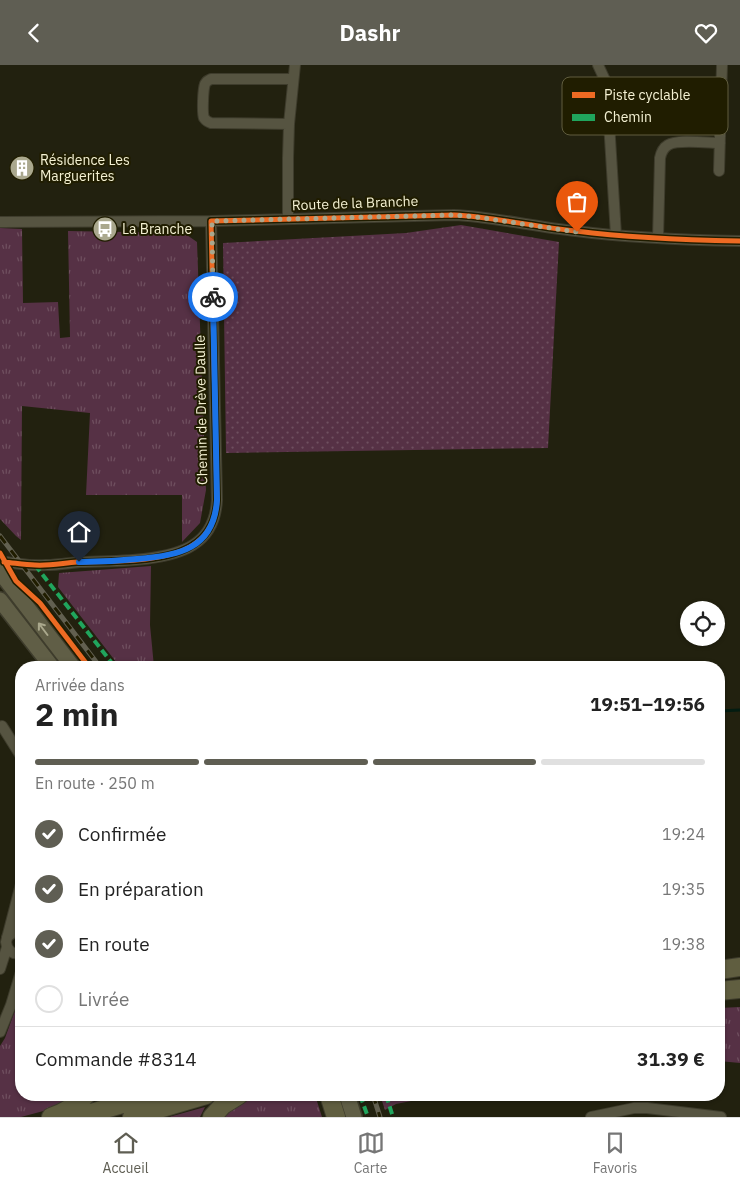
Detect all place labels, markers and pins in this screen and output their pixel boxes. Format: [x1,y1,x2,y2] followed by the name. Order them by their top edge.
[40,151,130,185] place label: Résidence Les Marguerites
[9,155,35,181] building icon: Résidence Les Marguerites
[556,181,598,232] pin
[92,216,118,242] bus stop icon: La Branche
[122,220,192,238] place label: La Branche
[58,511,100,562] pin

